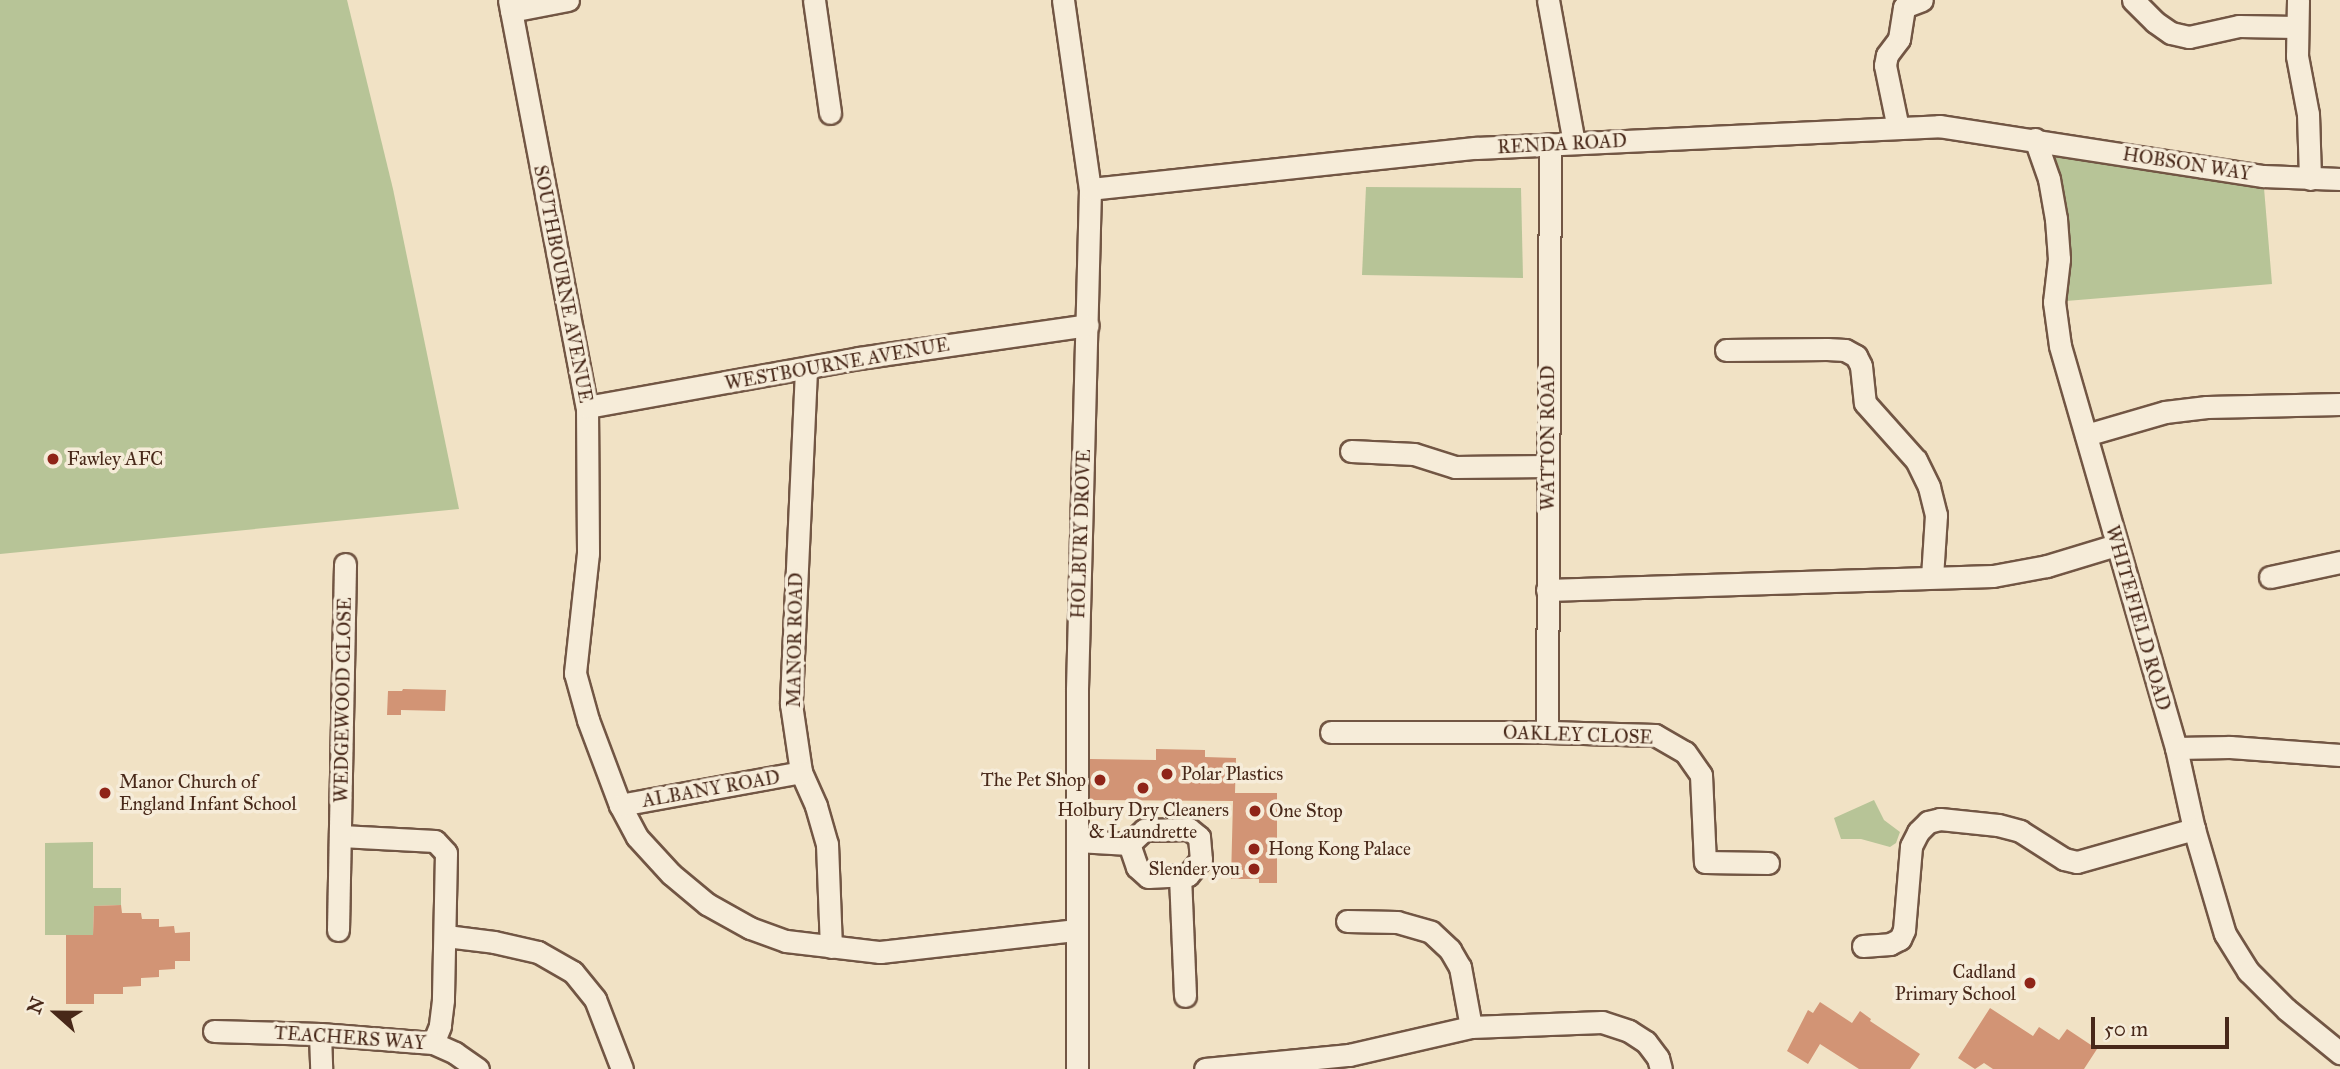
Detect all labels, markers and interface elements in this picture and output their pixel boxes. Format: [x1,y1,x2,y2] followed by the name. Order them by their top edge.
[1497,129,1627,159] street label: RENDA ROAD
[2121,143,2253,185] street label: HOBSON WAY
[529,163,597,405] street label: SOUTHBOURNE AVENUE
[723,333,951,395] street label: WESTBOURNE AVENUE
[1537,365,1559,511] street label: WATTON ROAD
[67,448,163,470] place label: Fawley AFC
[1067,449,1095,619] street label: HOLBURY DROVE
[45,451,61,467] marker: Fawley AFC
[2101,523,2175,713] street label: WHITEFIELD ROAD
[782,572,808,708] street label: MANOR ROAD
[330,597,356,803] street label: WEDGEWOOD CLOSE
[1503,721,1653,749] street label: OAKLEY CLOSE
[1181,763,1283,785] place label: Polar Plastics
[640,766,782,812] street label: ALBANY ROAD
[1159,766,1175,782] marker: Polar Plastics
[981,769,1086,791] place label: The Pet Shop
[119,771,297,815] place label: Manor Church of England Infant School
[1092,772,1108,788] marker: The Pet Shop
[1135,780,1151,796] marker: Holbury Dry Cleaners & Laundrette
[97,785,113,801] marker: Manor Church of England Infant School
[1057,799,1229,843] place label: Holbury Dry Cleaners & Laundrette
[1269,800,1343,822] place label: One Stop
[1247,803,1263,819] marker: One Stop
[1268,838,1411,860] place label: Hong Kong Palace
[1246,841,1262,857] marker: Hong Kong Palace
[1149,858,1240,880] place label: Slender you
[1246,861,1262,877] marker: Slender you
[1895,961,2016,1005] place label: Cadland Primary School
[2022,975,2038,991] marker: Cadland Primary School
[21,978,91,1048] north arrow
[22,994,50,1017] text: N
[2095,1002,2233,1046] scale bar
[2104,1016,2148,1042] text: 50 m
[273,1021,427,1055] street label: TEACHERS WAY

